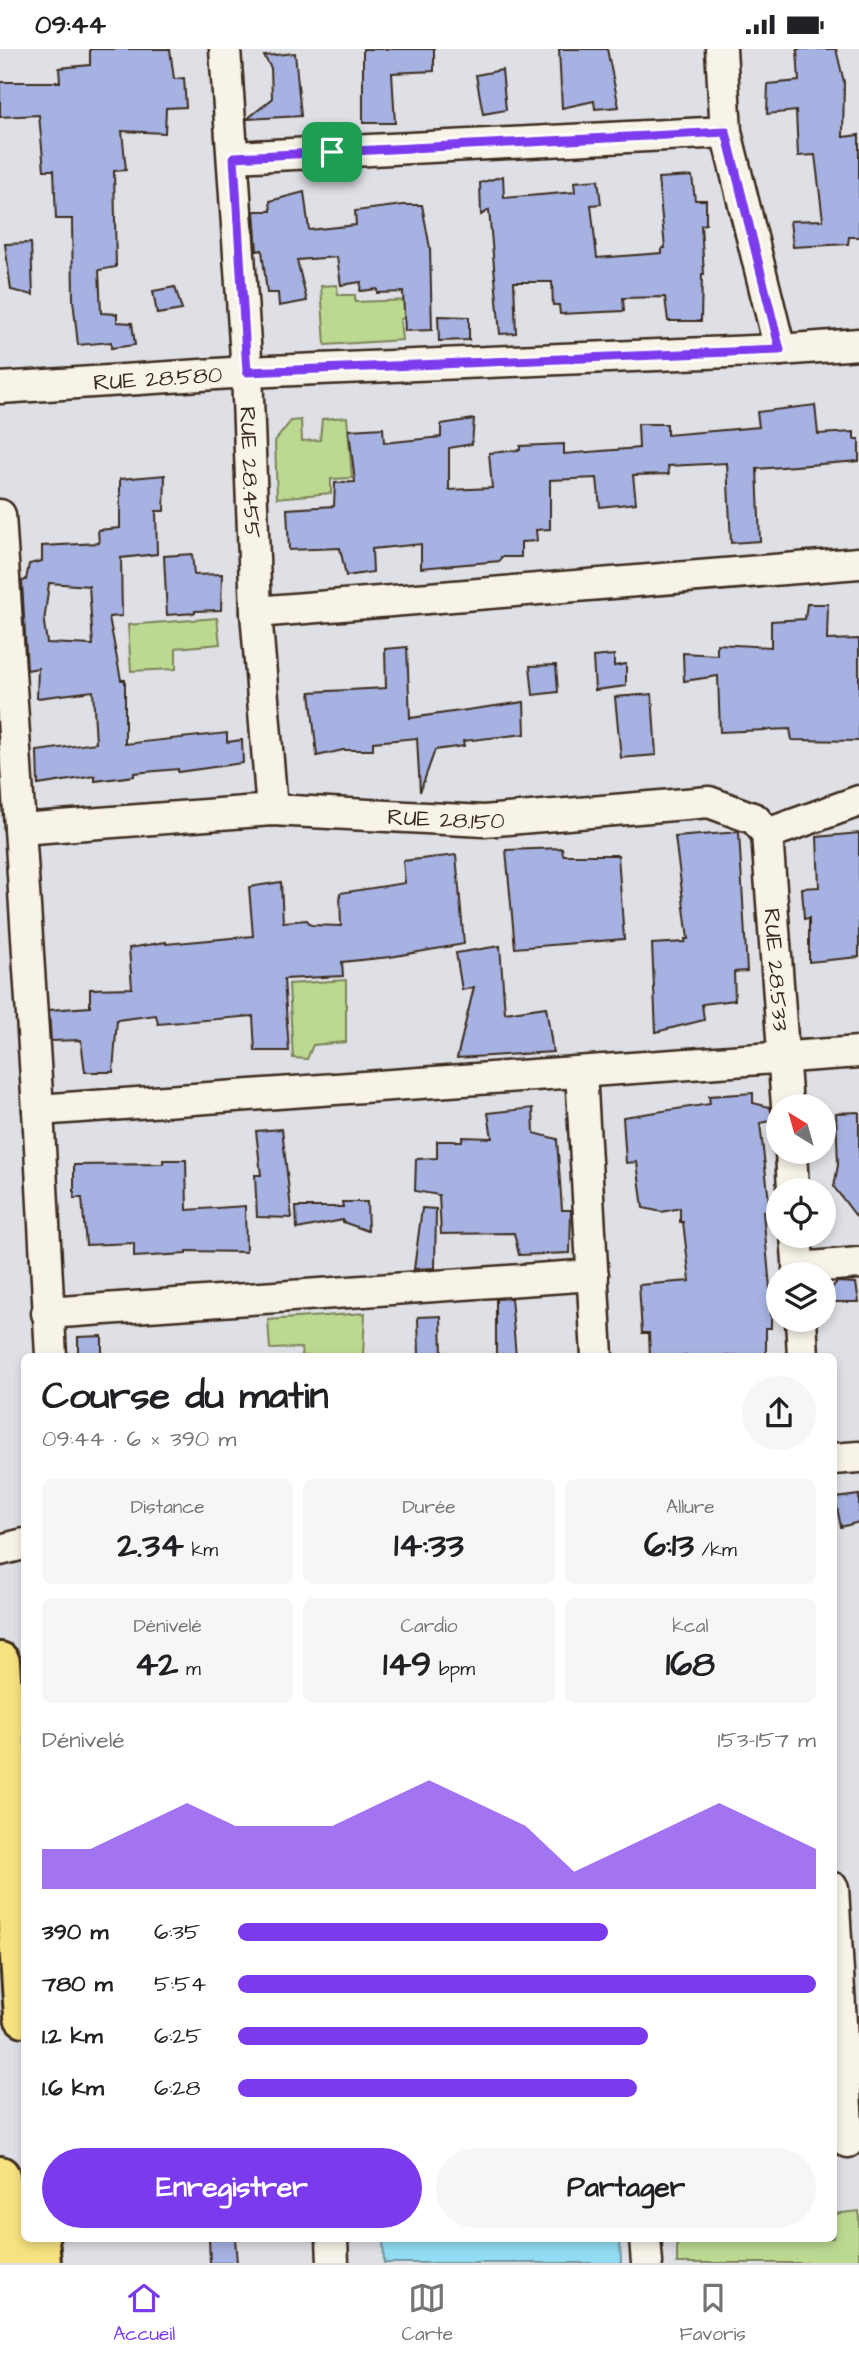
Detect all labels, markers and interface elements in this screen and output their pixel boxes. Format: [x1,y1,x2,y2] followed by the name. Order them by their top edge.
[35,7,106,43] text: 09:44
[302,122,362,182] pin
[313,133,351,171] icon: arrive
[92,359,223,399] street label: RUE 28.580
[231,406,268,539] street label: RUE 28.455
[387,801,506,838] street label: RUE 28.150
[756,907,796,1033] street label: RUE 28.533
[766,1094,836,1164] north arrow
[766,1094,836,1332] map controls
[766,1178,836,1248] button: locate
[766,1262,836,1332] button: layers
[42,1371,328,1423] text: Course du matin
[742,1376,816,1450] button: share
[42,1423,237,1455] text: 09:44 · 6 × 390 m
[131,1494,205,1521] text: Distance
[402,1494,456,1521] text: Durée
[666,1494,715,1521] text: Allure
[117,1521,184,1570] text: 2.34
[394,1521,464,1570] text: 14:33
[644,1521,694,1570] text: 6:13
[184,1537,218,1564] text: km
[694,1537,737,1564] text: /km
[133,1613,202,1640] text: Dénivelé
[401,1613,457,1640] text: Cardio
[672,1613,709,1640] text: kcal
[135,1640,178,1689] text: 42
[383,1640,431,1689] text: 149
[666,1640,715,1689] text: 168
[178,1656,201,1683] text: m
[431,1656,475,1683] text: bpm
[42,1724,125,1756] text: Dénivelé
[717,1724,816,1756] text: 153–157 m
[42,1916,108,1948] text: 390 m
[154,1916,200,1948] text: 6:35
[42,1968,113,2000] text: 780 m
[154,1968,206,2000] text: 5:54
[42,2020,103,2052] text: 1.2 km
[154,2020,202,2052] text: 6:25
[42,2072,104,2104] text: 1.6 km
[154,2072,200,2104] text: 6:28
[42,2148,422,2228] button: Enregistrer
[436,2148,816,2228] button: Partager
[113,2279,175,2348] tab: Accueil
[402,2279,453,2348] tab: Carte
[680,2279,746,2348] tab: Favoris

